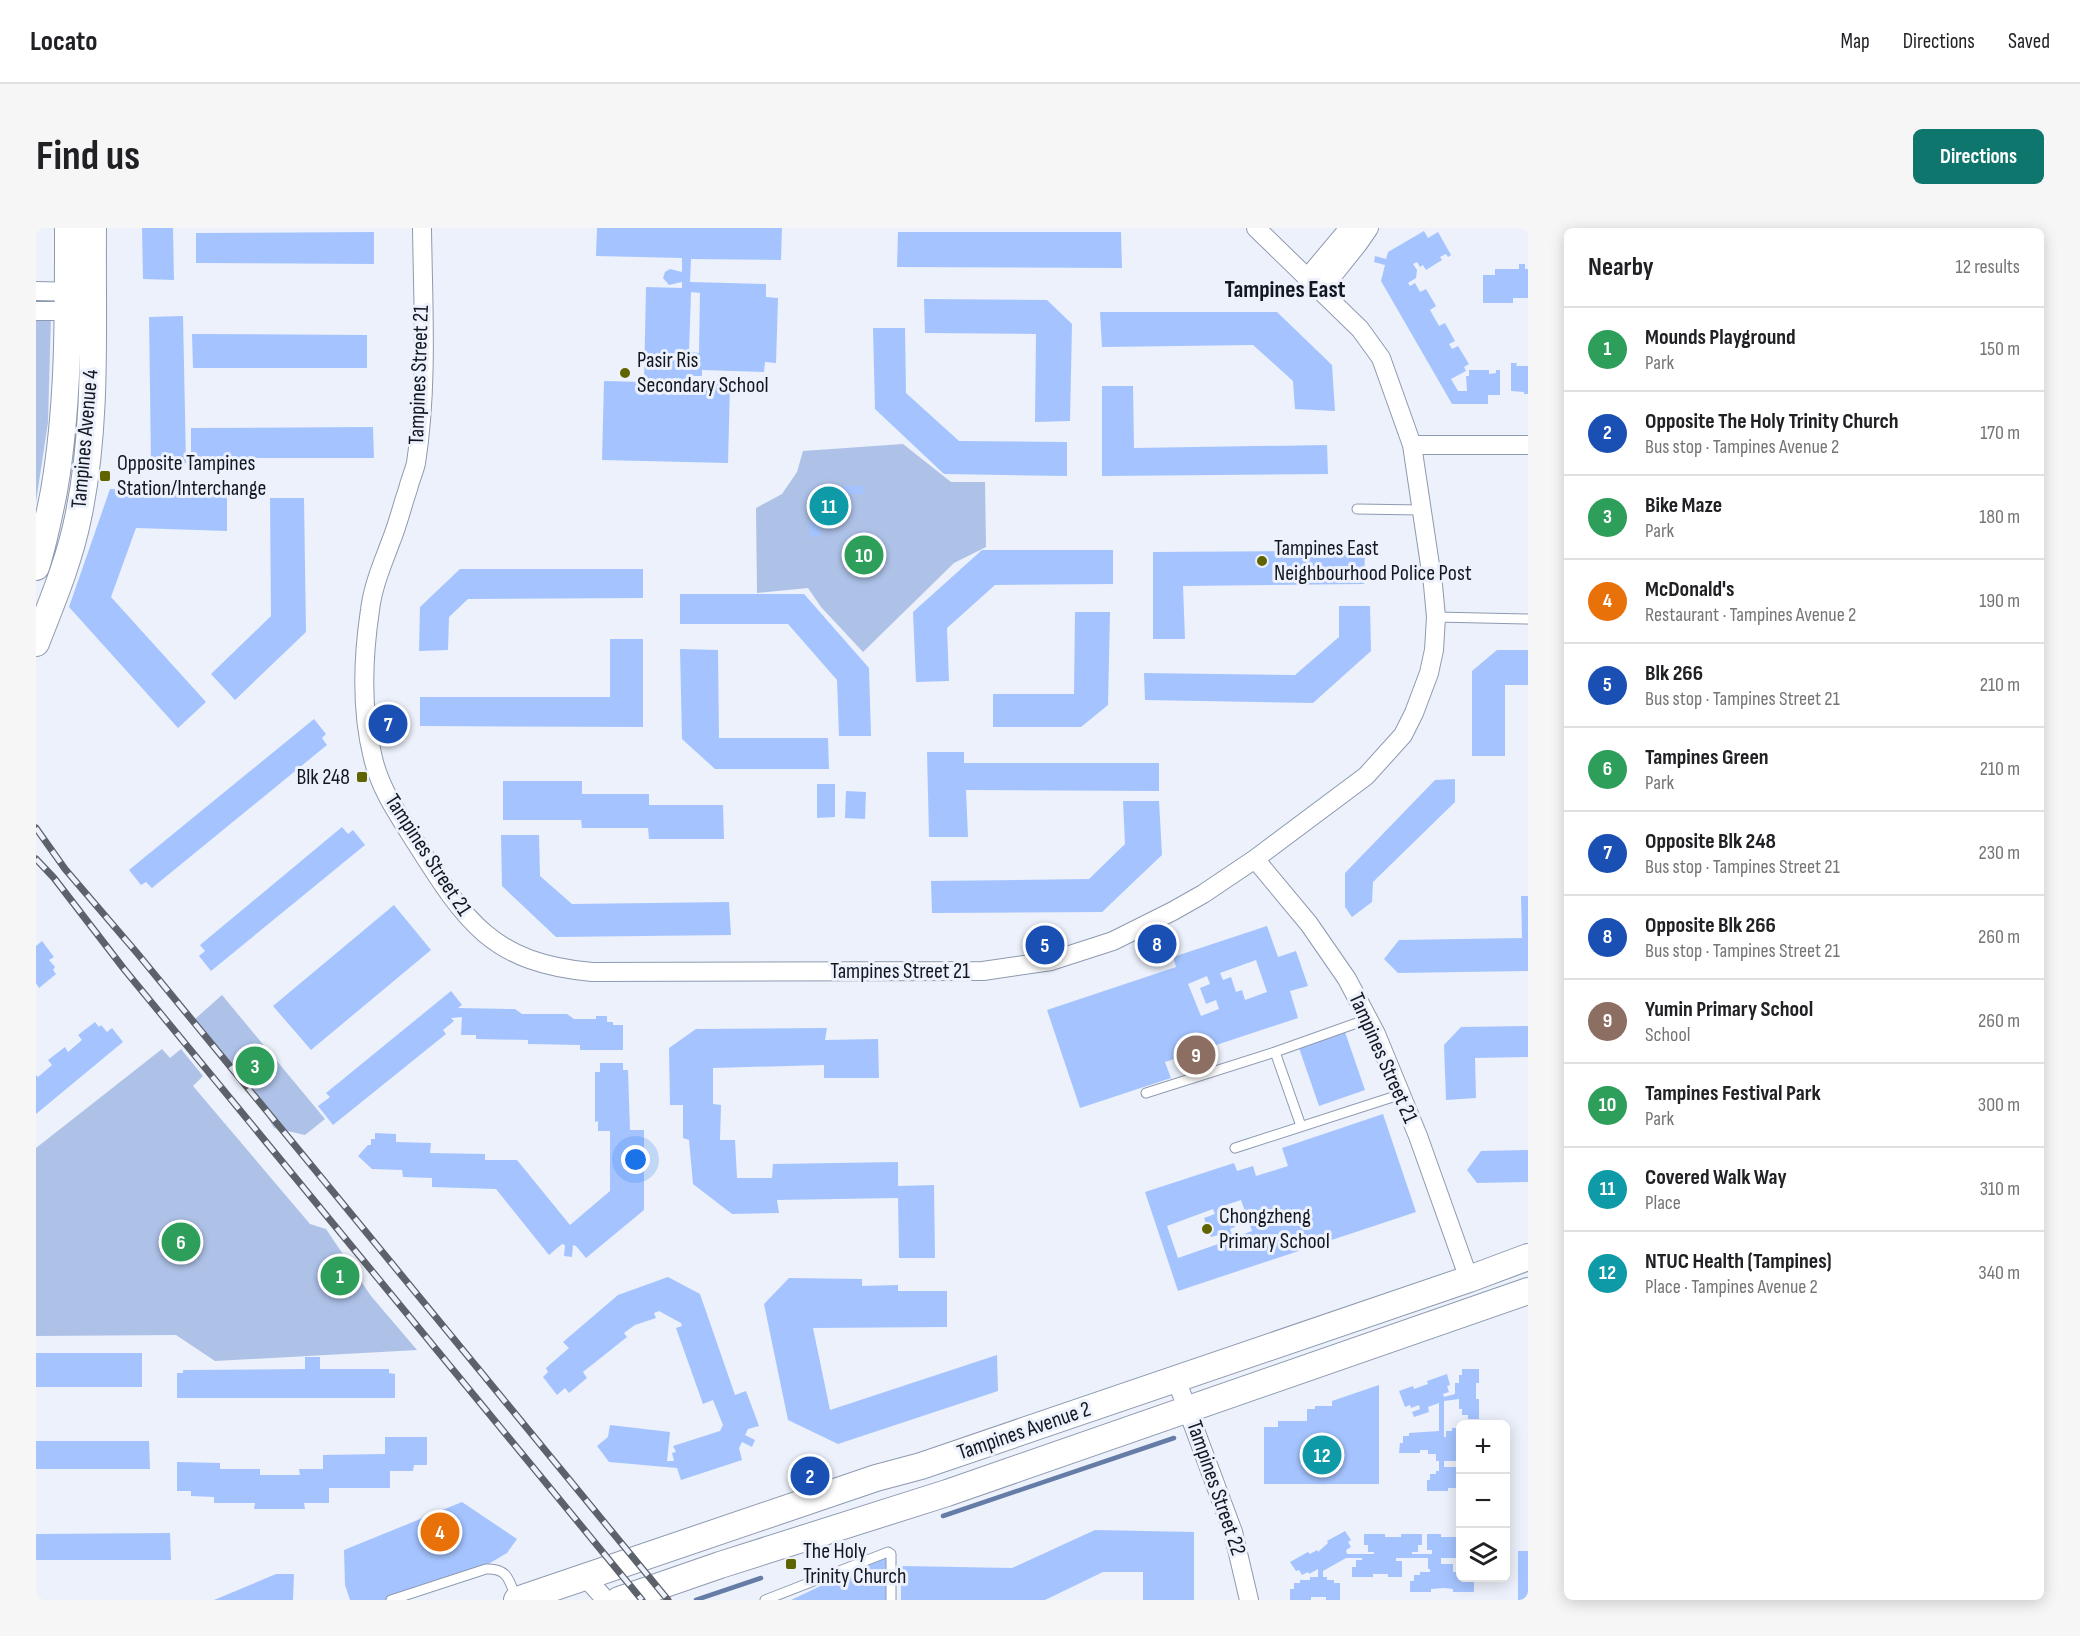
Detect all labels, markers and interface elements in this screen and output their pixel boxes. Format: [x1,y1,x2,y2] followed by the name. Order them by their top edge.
[30,25,97,58] text: Locato
[1840,29,1870,54] text: Map
[1903,29,1975,54] text: Directions
[2008,29,2050,54] text: Saved
[1913,129,2044,184] button: Directions
[36,131,140,182] text: Find us
[1588,252,1654,283] text: Nearby
[1956,255,2020,279] text: 12 results
[1224,275,1346,304] district label: Tampines East
[403,304,435,445] street label: Tampines Street 21
[1645,324,1796,351] text: Mounds Playground
[1604,337,1611,361] text: 1
[1980,337,2020,361] text: 150 m
[637,347,769,399] place label: Pasir Ris Secondary School
[1645,351,1674,375] text: Park
[618,366,632,380] marker: Pasir Ris Secondary School
[65,368,105,510] street label: Tampines Avenue 4
[1645,408,1899,435] text: Opposite The Holy Trinity Church
[1603,421,1612,445] text: 2
[1980,421,2020,445] text: 170 m
[1645,435,1839,459] text: Bus stop · Tampines Avenue 2
[117,450,266,502] place label: Opposite Tampines Station/Interchange
[98,469,112,483] marker: Opposite Tampines Station/Interchange
[810,484,848,528] pin: 11
[1645,492,1722,519] text: Bike Maze
[1603,505,1612,529] text: 3
[1979,505,2020,529] text: 180 m
[1645,519,1674,543] text: Park
[844,532,884,578] pin: 10
[1274,535,1472,587] place label: Tampines East Neighbourhood Police Post
[1255,554,1269,568] marker: Tampines East Neighbourhood Police Post
[1645,576,1734,603] text: McDonald's
[1603,589,1612,613] text: 4
[1979,589,2020,613] text: 190 m
[1645,603,1856,627] text: Restaurant · Tampines Avenue 2
[1645,660,1703,687] text: Blk 266
[1603,673,1612,697] text: 5
[1980,673,2020,697] text: 210 m
[1645,687,1840,711] text: Bus stop · Tampines Street 21
[368,702,408,746] pin: 7
[1645,744,1769,771] text: Tampines Green
[1603,757,1612,781] text: 6
[1980,757,2020,781] text: 210 m
[296,764,350,791] place label: Blk 248
[355,770,369,784] marker: Blk 248
[1645,771,1674,795] text: Park
[379,789,478,921] street label: Tampines Street 21
[1645,828,1776,855] text: Opposite Blk 248
[1603,841,1612,865] text: 7
[1978,841,2020,865] text: 230 m
[1645,855,1840,879] text: Bus stop · Tampines Street 21
[1645,912,1776,939] text: Opposite Blk 266
[1026,922,1064,968] pin: 5
[1138,922,1176,966] pin: 8
[1603,925,1612,949] text: 8
[1978,925,2020,949] text: 260 m
[1645,939,1840,963] text: Bus stop · Tampines Street 21
[830,958,970,985] street label: Tampines Street 21
[1342,989,1424,1128] street label: Tampines Street 21
[1645,996,1813,1023] text: Yumin Primary School
[1603,1009,1612,1033] text: 9
[1978,1009,2020,1033] text: 260 m
[1645,1023,1690,1047] text: School
[1176,1032,1216,1078] pin: 9
[236,1044,274,1088] pin: 3
[1645,1080,1821,1107] text: Tampines Festival Park
[1599,1093,1616,1117] text: 10
[1978,1093,2020,1117] text: 300 m
[1645,1107,1674,1131] text: Park
[621,1145,650,1174] your location
[1645,1164,1787,1191] text: Covered Walk Way
[1600,1177,1615,1201] text: 11
[1980,1177,2020,1201] text: 310 m
[1645,1191,1681,1215] text: Place
[1219,1203,1330,1255] place label: Chongzheng Primary School
[162,1220,200,1264] pin: 6
[1200,1222,1214,1236] marker: Chongzheng Primary School
[1645,1248,1832,1275] text: NTUC Health (Tampines)
[320,1254,360,1298] pin: 1
[1599,1261,1616,1285] text: 12
[1978,1261,2020,1285] text: 340 m
[1645,1275,1818,1299] text: Place · Tampines Avenue 2
[954,1396,1094,1466] street label: Tampines Avenue 2
[1180,1417,1252,1559] street label: Tampines Street 22
[1456,1420,1510,1582] map controls
[1456,1420,1510,1474] button: +
[1302,1432,1342,1478] pin: 12
[790,1454,830,1498] pin: 2
[1456,1474,1510,1528] button: −
[420,1510,460,1554] pin: 4
[1456,1528,1510,1582] button: layers
[803,1538,906,1590] place label: The Holy Trinity Church
[784,1557,798,1571] marker: The Holy Trinity Church

